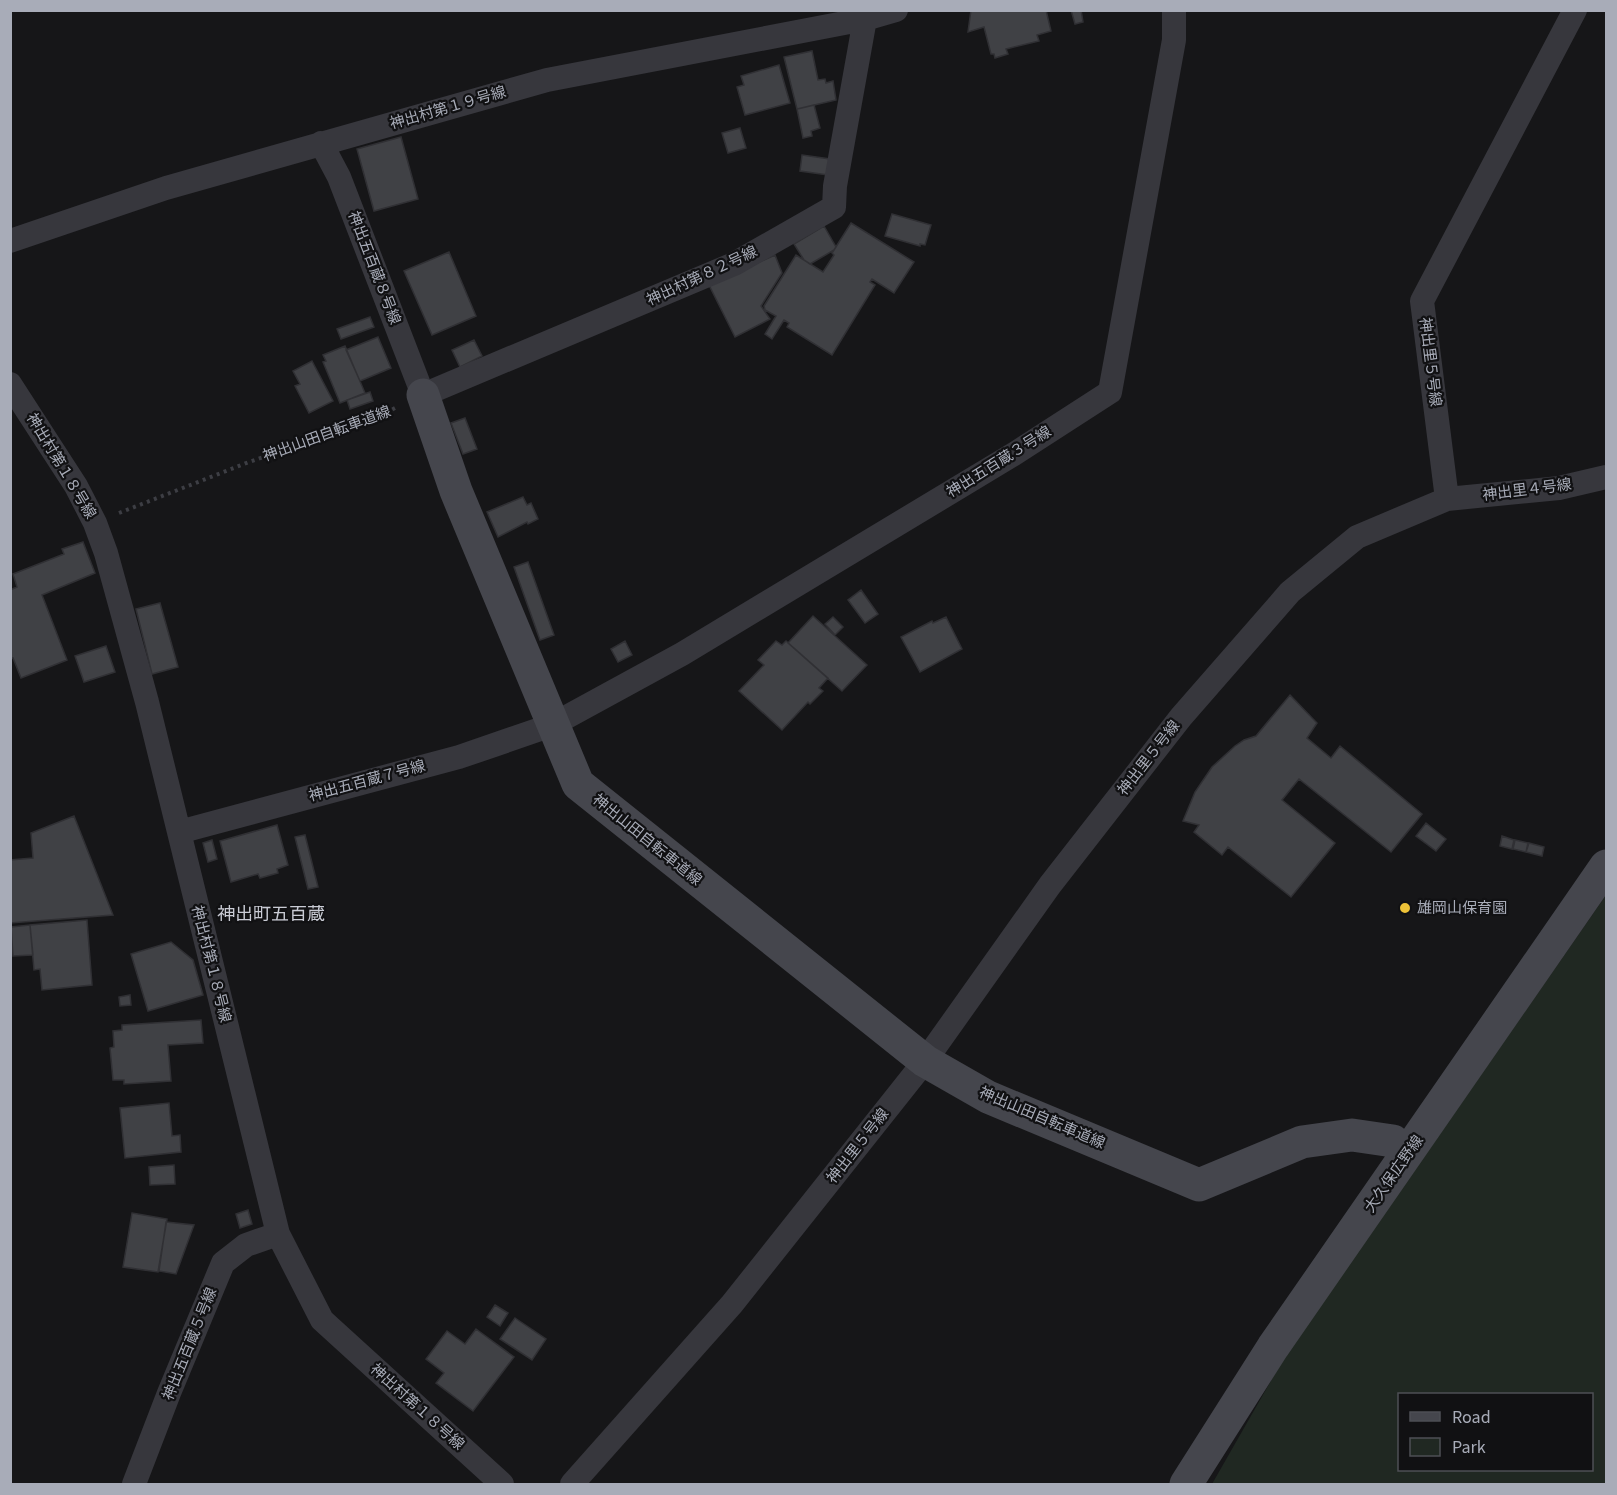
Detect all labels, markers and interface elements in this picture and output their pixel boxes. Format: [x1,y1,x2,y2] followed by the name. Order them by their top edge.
[387,81,509,135] street label: 神出村第１９号線
[343,208,405,328] street label: 神出五百蔵８号線
[643,241,761,311] street label: 神出村第８２号線
[1414,316,1446,408] street label: 神出里５号線
[260,401,394,467] street label: 神出山田自転車道線
[21,409,101,523] street label: 神出村第１８号線
[943,421,1055,503] street label: 神出五百蔵３号線
[1481,474,1573,506] street label: 神出里４号線
[1113,716,1185,800] street label: 神出里５号線
[306,755,428,807] street label: 神出五百蔵７号線
[588,789,706,891] street label: 神出山田自転車道線
[1417,898,1507,919] place label: 雄岡山保育園
[1398,901,1412,915] marker: 雄岡山保育園
[217,902,325,927] district label: 神出町五百蔵
[186,903,236,1025] street label: 神出村第１８号線
[976,1082,1108,1154] street label: 神出山田自転車道線
[822,1104,894,1188] street label: 神出里５号線
[1360,1131,1428,1217] street label: 大久保広野線
[158,1284,222,1404] street label: 神出五百蔵５号線
[365,1359,469,1455] street label: 神出村第１８号線
[1398,1393,1593,1471] legend
[1452,1405,1491,1430] text: Road
[1452,1435,1486,1460] text: Park

